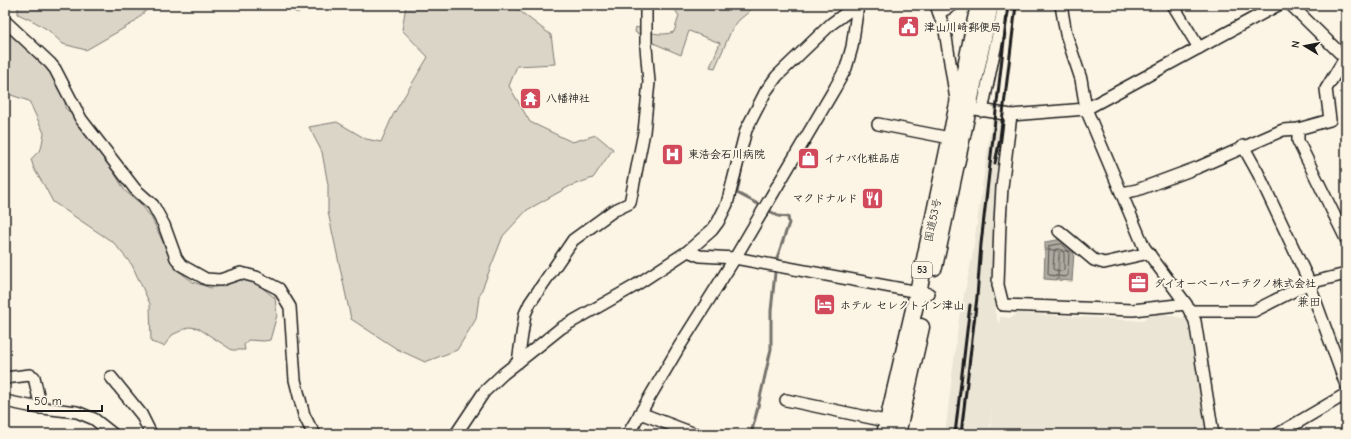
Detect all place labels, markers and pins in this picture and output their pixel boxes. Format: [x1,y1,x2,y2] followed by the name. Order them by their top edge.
[896,14,922,40] public building icon: 津山川崎郵便局
[924,21,1001,34] place label: 津山川崎郵便局
[518,85,544,111] temple icon: 八幡神社
[546,92,590,105] place label: 八幡神社
[659,141,685,167] hospital icon: 東浩会石川病院
[796,145,822,171] shop icon: イナバ化粧品店
[688,148,765,161] place label: 東浩会石川病院
[824,152,901,165] place label: イナバ化粧品店
[860,185,886,211] restaurant icon: マクドナルド
[792,192,858,205] place label: マクドナルド
[1126,270,1152,296] office icon: ダイオーペーパーテクノ株式会社
[1154,277,1316,290] place label: ダイオーペーパーテクノ株式会社
[811,292,837,318] hotel icon: ホテル セレクトイン津山
[840,299,964,312] place label: ホテル セレクトイン津山

